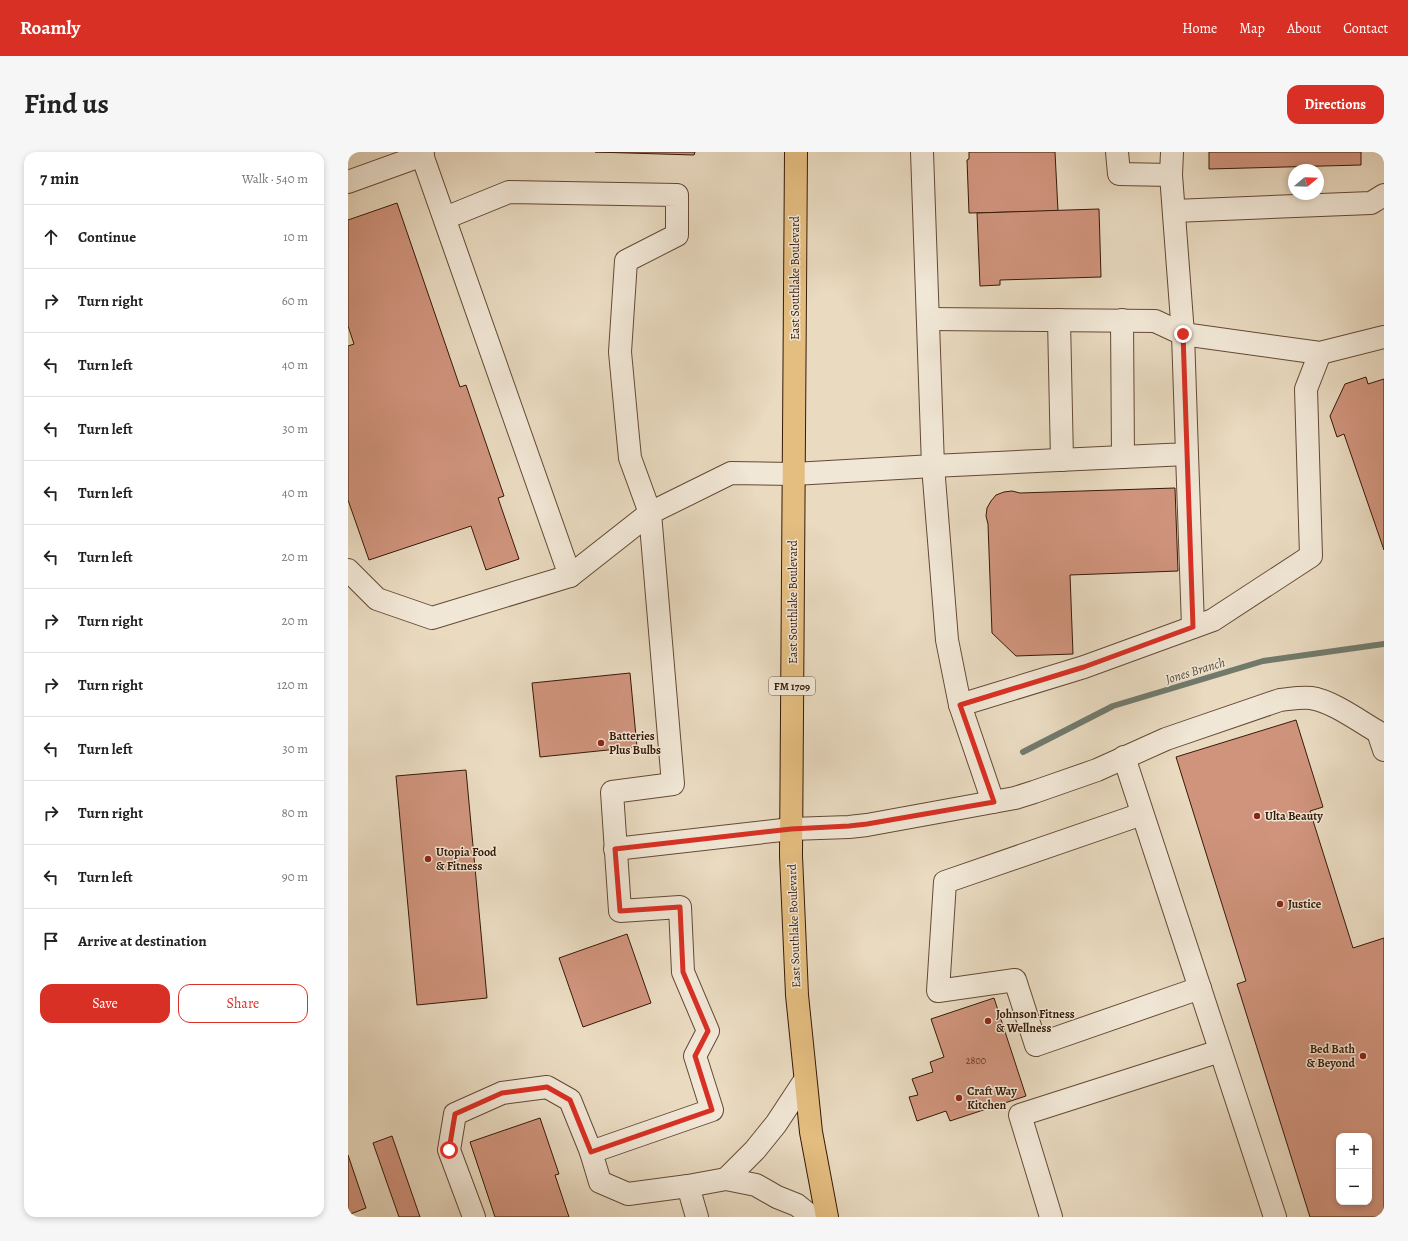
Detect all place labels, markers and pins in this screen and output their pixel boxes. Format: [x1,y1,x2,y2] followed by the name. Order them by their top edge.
[609,728,661,758] place label: Batteries Plus Bulbs
[596,738,606,748] marker: Batteries Plus Bulbs
[1265,808,1323,824] place label: Ulta Beauty
[1252,811,1262,821] marker: Ulta Beauty
[436,844,497,874] place label: Utopia Food & Fitness
[423,854,433,864] marker: Utopia Food & Fitness
[1288,896,1322,912] place label: Justice
[1275,899,1285,909] marker: Justice
[996,1006,1075,1036] place label: Johnson Fitness & Wellness
[983,1016,993,1026] marker: Johnson Fitness & Wellness
[1307,1041,1356,1071] place label: Bed Bath & Beyond
[1358,1051,1368,1061] marker: Bed Bath & Beyond
[967,1083,1017,1113] place label: Craft Way Kitchen
[954,1093,964,1103] marker: Craft Way Kitchen

